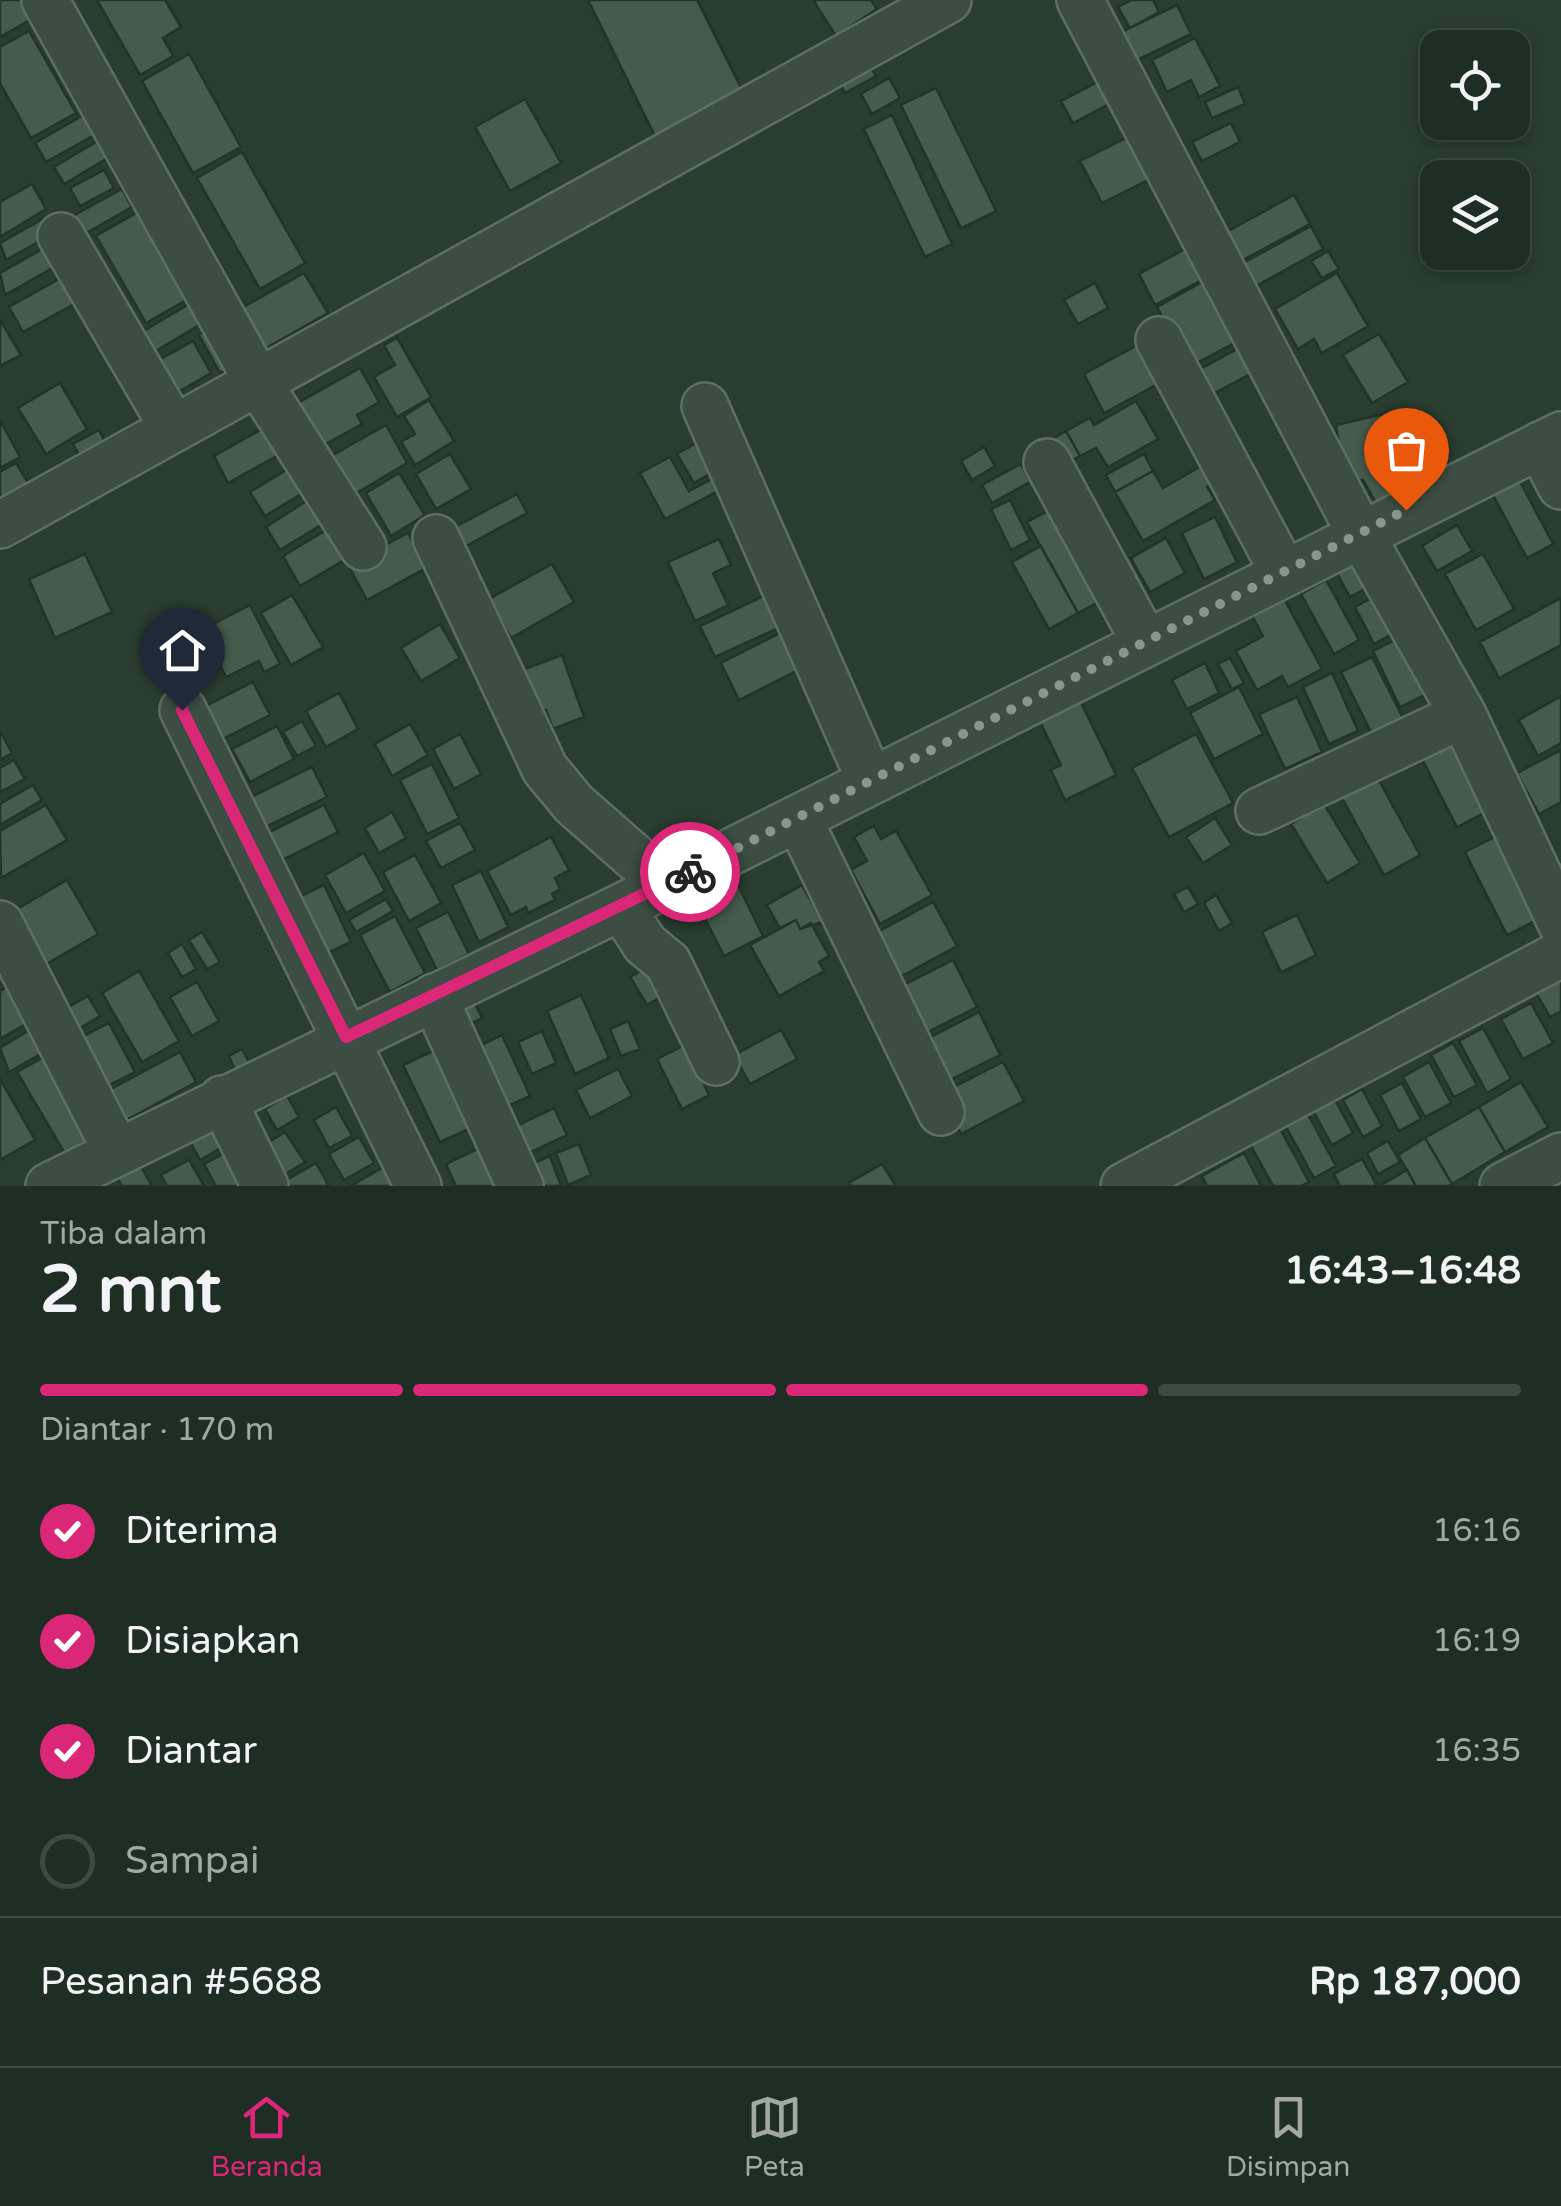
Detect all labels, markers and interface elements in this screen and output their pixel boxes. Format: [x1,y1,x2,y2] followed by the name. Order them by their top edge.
[1420,30,1530,270] map controls
[1420,30,1530,140] button: locate
[1420,160,1530,270] button: layers
[1364,408,1449,511] pin
[1379,423,1434,478] icon: bag
[140,608,225,711] pin
[155,623,210,678] icon: home
[640,822,740,922] courier
[663,845,718,900] icon: bike
[40,1215,207,1253] text: Tiba dalam
[1284,1248,1521,1294] text: 16:43–16:48
[40,1251,221,1330] text: 2 mnt
[40,1411,274,1449] text: Diantar · 170 m
[40,1504,95,1559] icon: check
[125,1508,279,1554] text: Diterima
[1432,1512,1521,1550] text: 16:16
[40,1614,95,1669] icon: check
[125,1618,301,1664] text: Disiapkan
[1432,1622,1521,1660] text: 16:19
[40,1724,95,1779] icon: check
[125,1728,257,1774] text: Diantar
[1432,1732,1521,1770] text: 16:35
[125,1838,259,1884] text: Sampai
[40,1959,322,2005] text: Pesanan #5688
[1309,1959,1521,2005] text: Rp 187,000
[211,2090,323,2184] tab: Beranda
[744,2090,805,2184] tab: Peta
[1226,2090,1350,2184] tab: Disimpan

